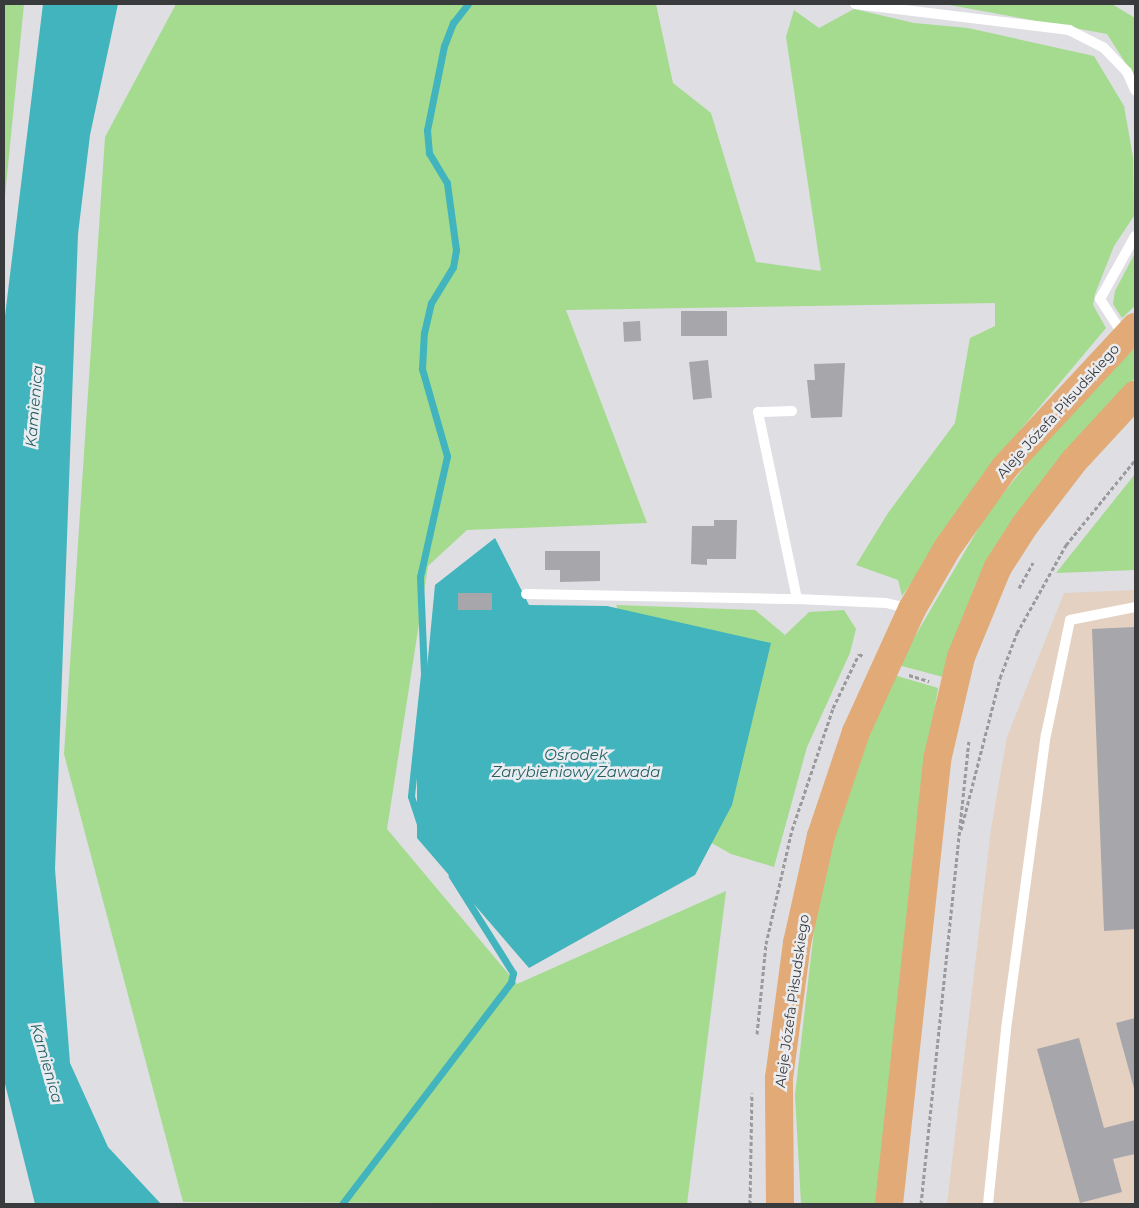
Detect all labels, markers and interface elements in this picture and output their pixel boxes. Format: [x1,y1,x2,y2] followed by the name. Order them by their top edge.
[993,340,1123,482] street label: Aleje Józefa Piłsudskiego
[21,364,47,448] water label: Kamienica
[492,745,660,780] water label: Ośrodek Zarybieniowy Zawada
[772,913,812,1089] street label: Aleje Józefa Piłsudskiego
[27,1021,67,1105] water label: Kamienica

